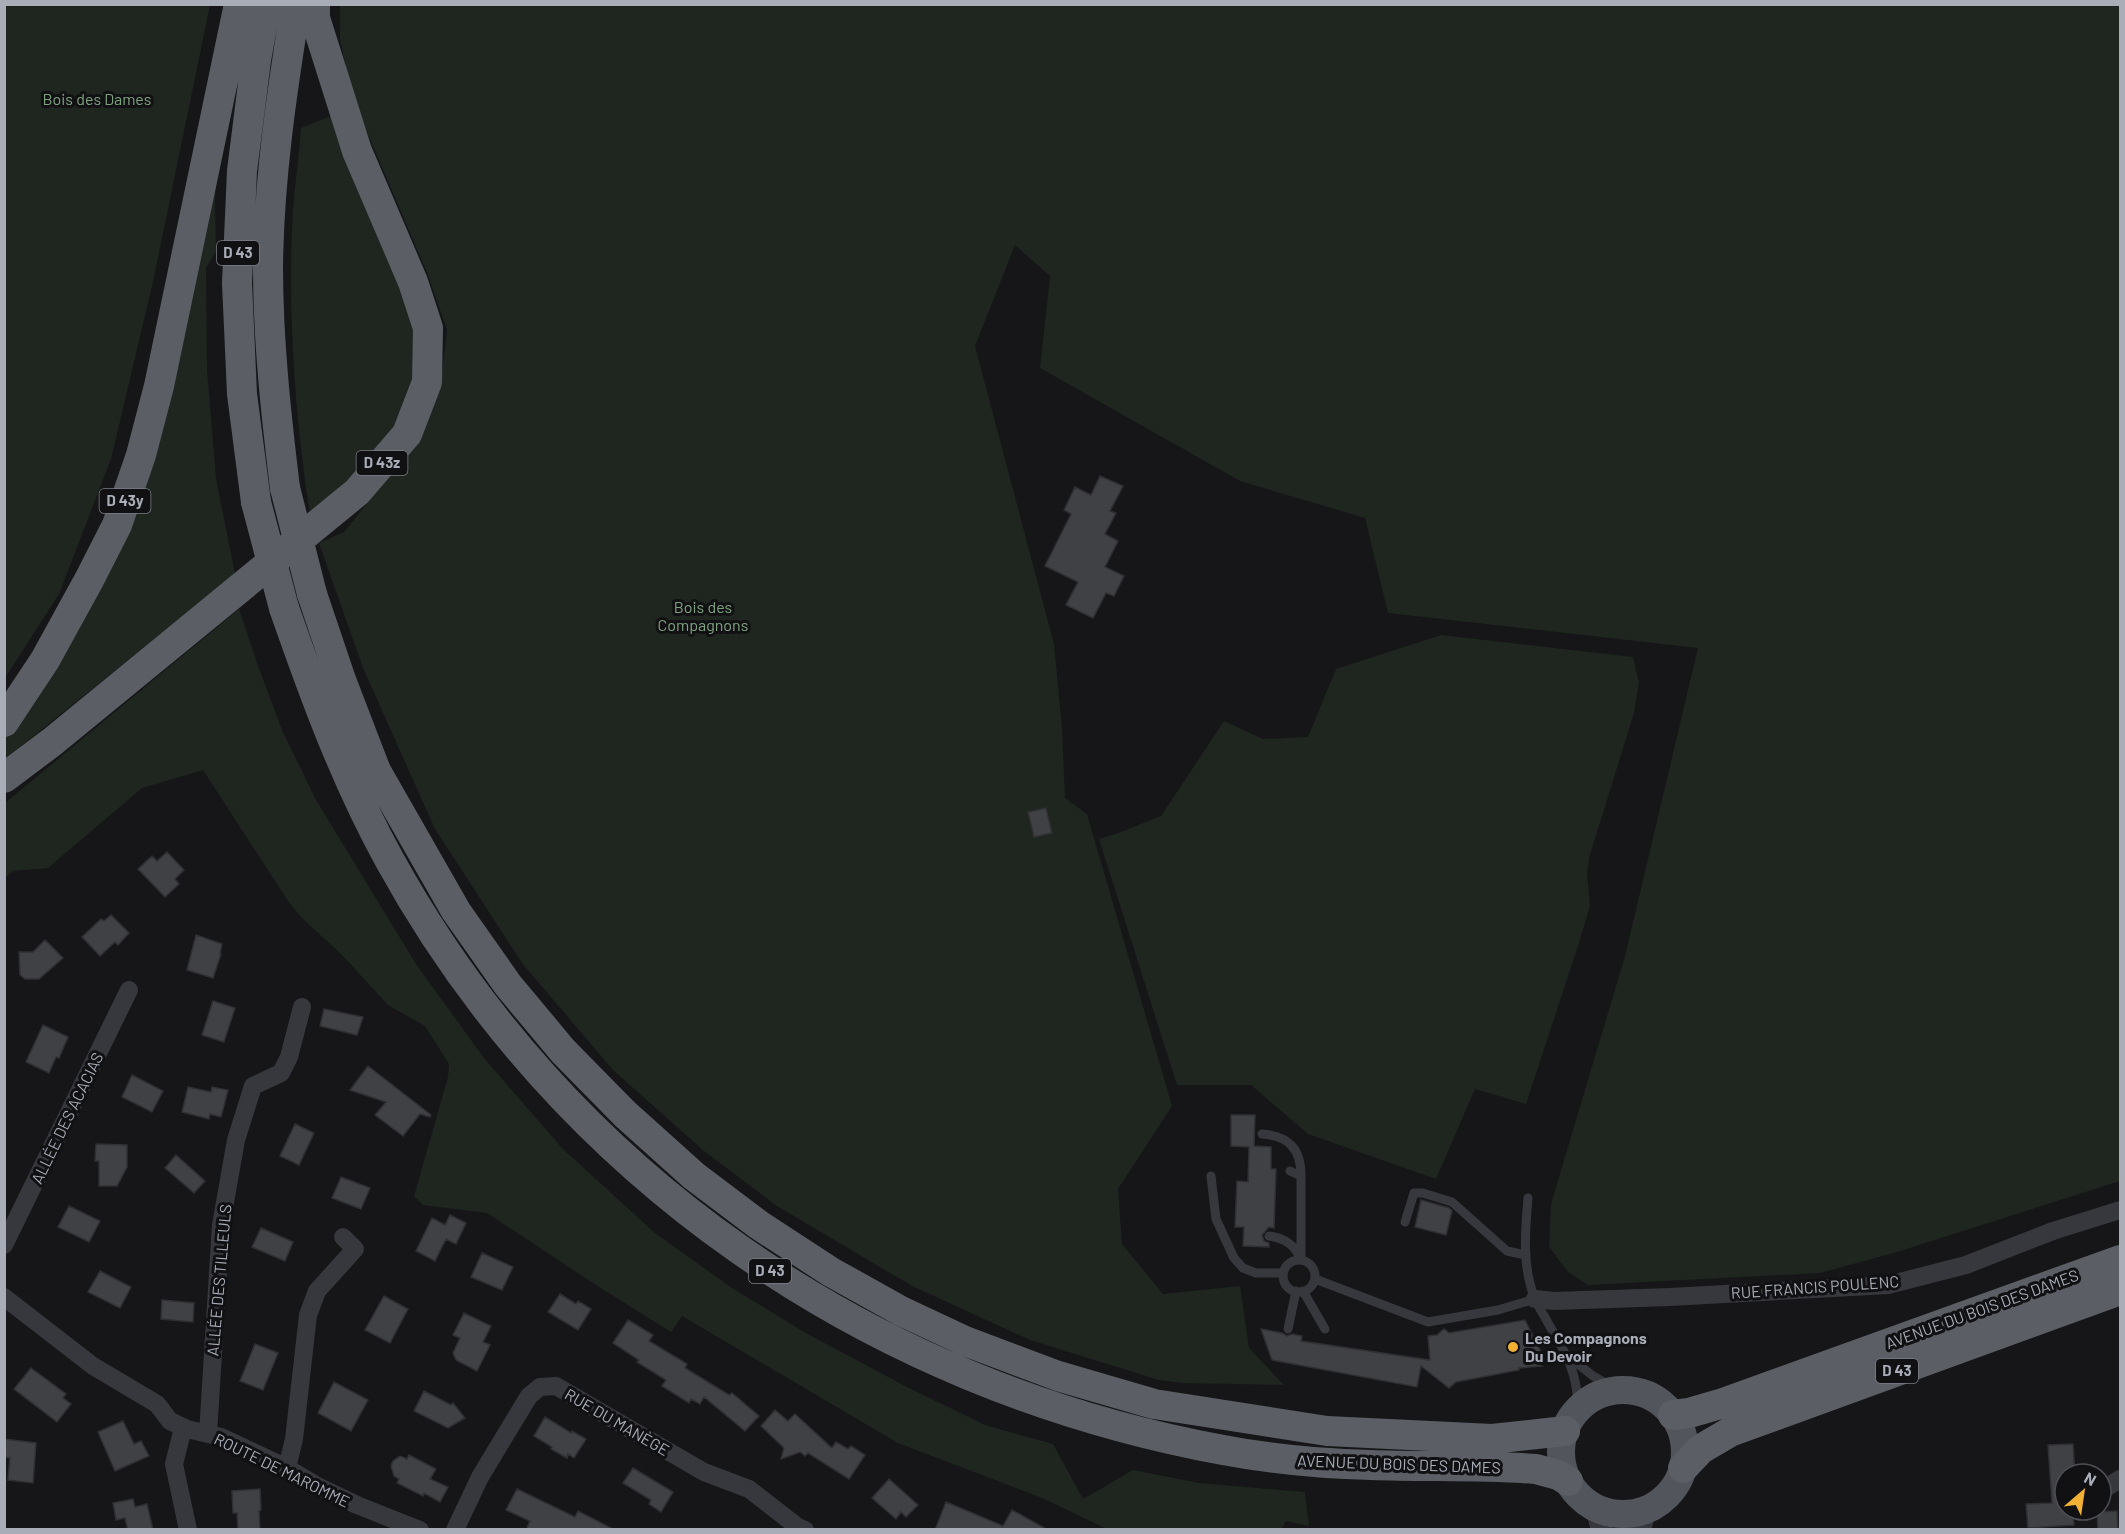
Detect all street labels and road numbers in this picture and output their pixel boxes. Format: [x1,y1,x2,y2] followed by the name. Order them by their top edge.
[217,241,259,265] road number: D 43
[356,451,407,475] road number: D 43z
[100,489,150,513] road number: D 43y
[27,1049,107,1186] street label: ALLÉE DES ACACIAS
[202,1203,235,1357] street label: ALLÉE DES TILLEULS
[749,1259,791,1283] road number: D 43
[1883,1265,2081,1352] street label: AVENUE DU BOIS DES DAMES
[1730,1271,1900,1302] street label: RUE FRANCIS POULENC
[1876,1359,1918,1383] road number: D 43
[562,1384,673,1459] street label: RUE DU MANÈGE
[211,1429,353,1511] street label: ROUTE DE MAROMME
[1297,1450,1501,1477] street label: AVENUE DU BOIS DES DAMES

